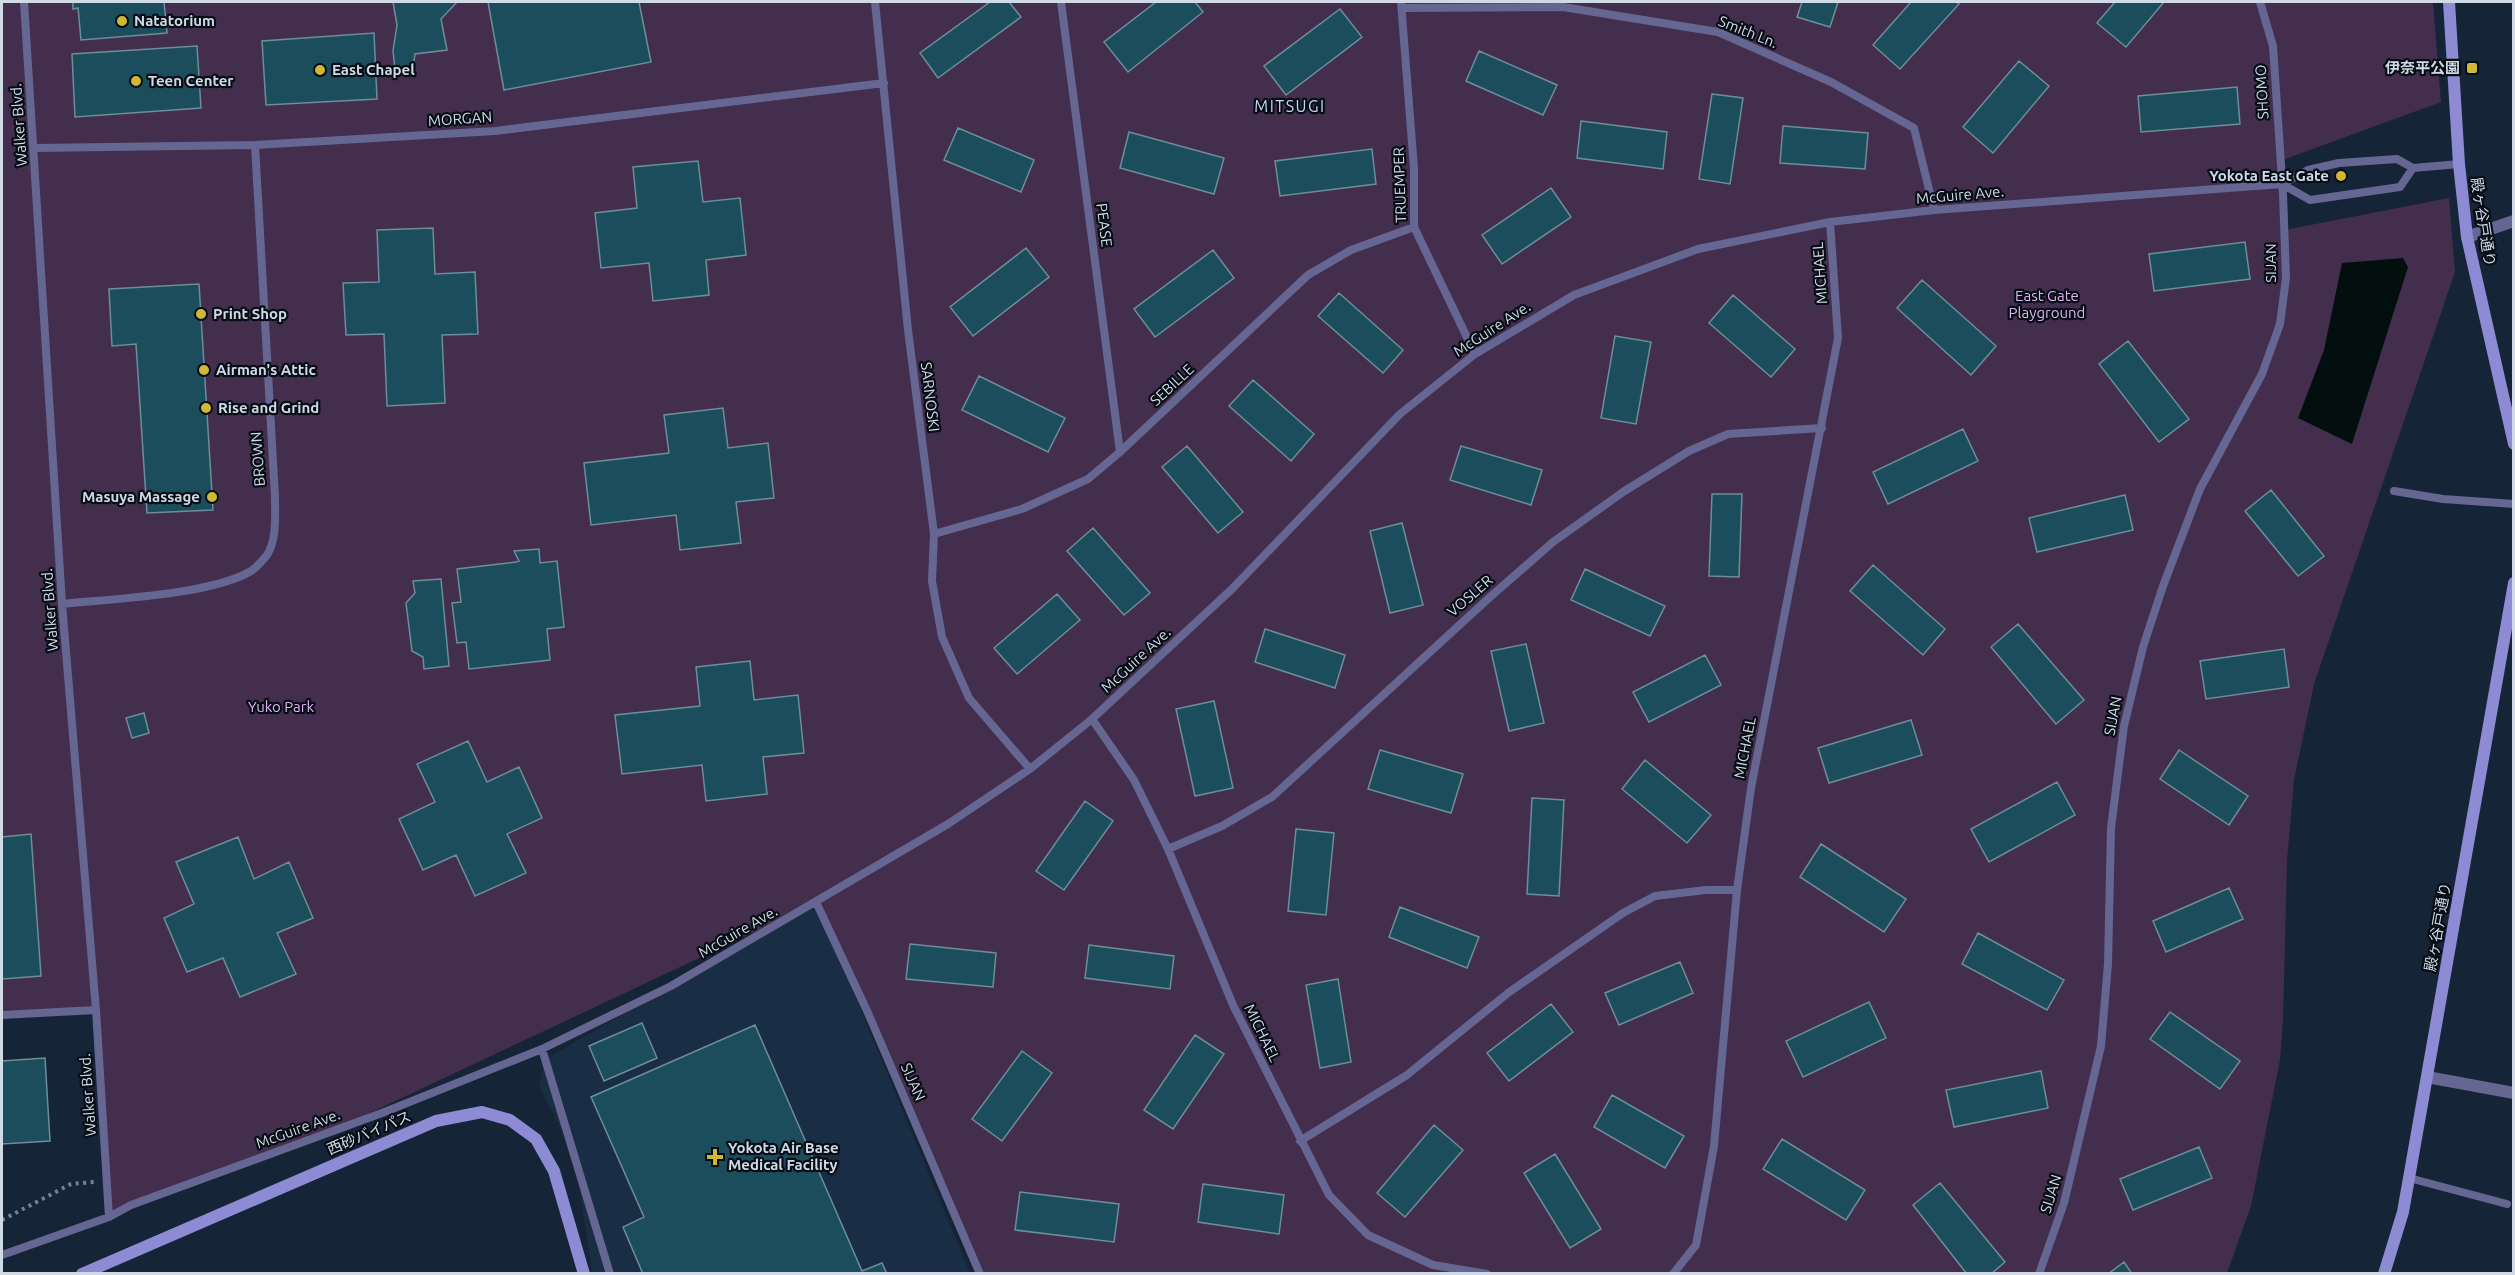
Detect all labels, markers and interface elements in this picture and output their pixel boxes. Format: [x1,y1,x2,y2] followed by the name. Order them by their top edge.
[134,12,215,29] place label: Natatorium
[1716,12,1780,51] street label: Smith Ln.
[115,14,129,28] marker: Natatorium
[2385,59,2460,76] place label: 伊奈平公園
[332,61,415,78] place label: East Chapel
[2465,61,2479,75] marker: 伊奈平公園
[313,63,327,77] marker: East Chapel
[2252,64,2271,120] street label: SHOMO
[148,72,234,89] place label: Teen Center
[129,74,143,88] marker: Teen Center
[7,83,30,167] street label: Walker Blvd.
[1254,97,1326,115] district label: MITSUGI
[427,108,493,129] street label: MORGAN
[1390,147,1409,223] street label: TRUEMPER
[2209,167,2329,184] place label: Yokota East Gate
[2334,169,2348,183] marker: Yokota East Gate
[2468,176,2499,268] street label: 殿ヶ谷戸通り
[1915,182,2005,207] street label: McGuire Ave.
[1093,202,1116,248] street label: PEASE
[1809,241,1830,305] street label: MICHAEL
[2262,243,2279,283] street label: SIJAN
[2009,287,2085,321] park label: East Gate Playground
[1450,297,1533,360] street label: McGuire Ave.
[213,305,287,322] place label: Print Shop
[194,307,208,321] marker: Print Shop
[1146,360,1197,409] street label: SEBILLE
[216,361,316,378] place label: Airman's Attic
[918,361,943,433] street label: SARNOSKI
[197,363,211,377] marker: Airman's Attic
[218,399,319,416] place label: Rise and Grind
[199,401,213,415] marker: Rise and Grind
[247,431,268,487] street label: BROWN
[82,488,200,505] place label: Masuya Massage
[205,490,219,504] marker: Masuya Massage
[38,568,61,652] street label: Walker Blvd.
[1444,571,1496,620] street label: VOSLER
[1098,623,1174,696] street label: McGuire Ave.
[2100,695,2125,737] street label: SIJAN
[248,698,315,715] park label: Yuko Park
[1730,715,1759,780] street label: MICHAEL
[2421,881,2454,973] street label: 殿ヶ谷戸通り
[695,902,780,961] street label: McGuire Ave.
[1241,1001,1284,1065] street label: MICHAEL
[76,1053,99,1137] street label: Walker Blvd.
[898,1060,929,1103] street label: SIJAN
[253,1105,342,1152] street label: McGuire Ave.
[324,1107,413,1158] street label: 西砂バイパス
[728,1139,839,1173] place label: Yokota Air Base Medical Facility
[706,1148,724,1166] marker: Yokota Air Base Medical Facility
[2037,1172,2064,1215] street label: SIJAN

